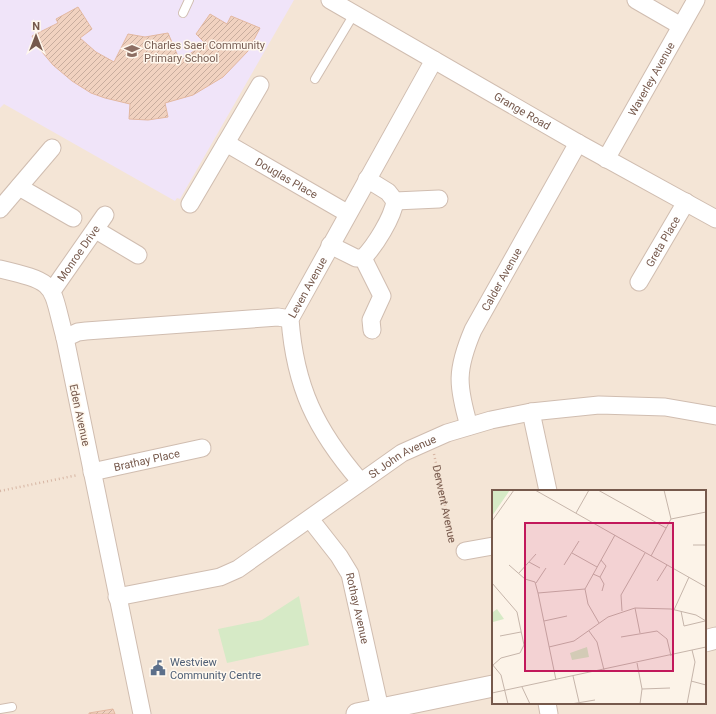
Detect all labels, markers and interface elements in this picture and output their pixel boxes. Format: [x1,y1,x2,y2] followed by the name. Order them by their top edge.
[16,16,56,56] north arrow
[32,20,40,33] text: N
[144,39,266,65] place label: Charles Saer Community Primary School
[626,40,678,118] street label: Waverley Avenue
[123,42,141,60] school or university icon: Charles Saer Community Primary School
[491,90,553,133] street label: Grange Road
[253,155,320,202] street label: Douglas Place
[643,214,683,269] street label: Greta Place
[55,223,103,284] street label: Monroe Drive
[479,246,525,314] street label: Calder Avenue
[286,255,330,321] street label: Leven Avenue
[67,383,92,447] street label: Eden Avenue
[366,433,438,482] street label: St John Avenue
[113,447,181,474] street label: Brathay Place
[430,464,459,544] street label: Derwent Avenue
[492,490,706,704] inset map
[343,571,371,645] street label: Rothay Avenue
[170,656,261,682] place label: Westview Community Centre
[149,659,167,677] public building icon: Westview Community Centre

